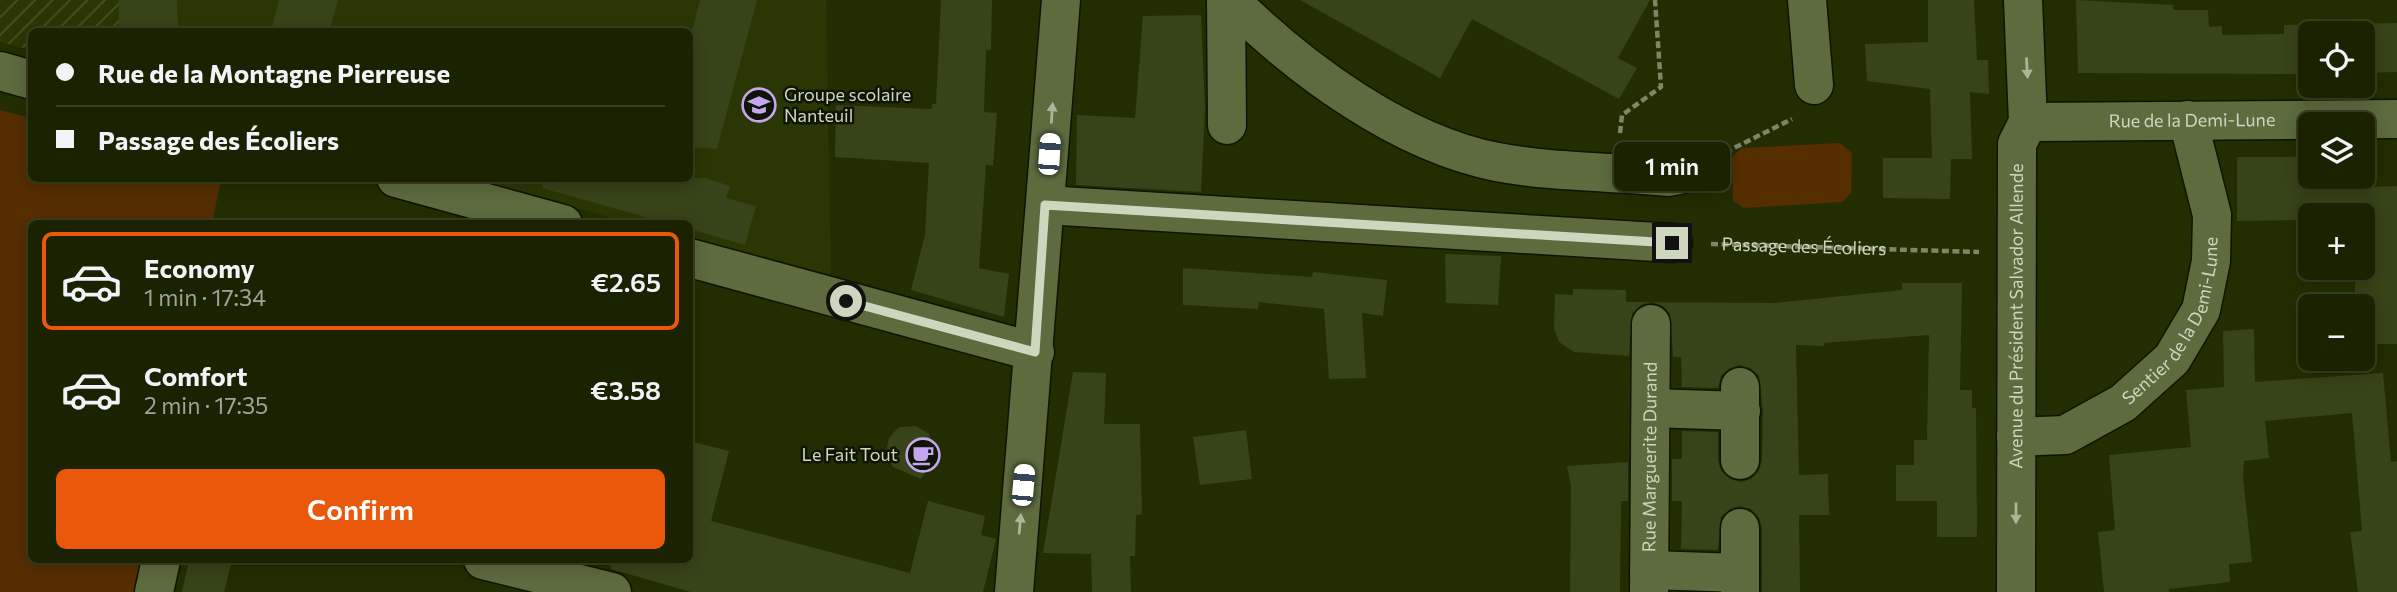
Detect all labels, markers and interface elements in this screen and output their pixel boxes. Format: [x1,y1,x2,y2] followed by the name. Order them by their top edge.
[2298,21,2375,371] map controls
[2298,21,2375,98] button: locate
[98,57,450,88] text: Rue de la Montagne Pierreuse
[2022,57,2033,79] one-way arrow
[784,83,911,126] place label: Groupe scolaire Nanteuil
[740,86,778,124] school or university icon: Groupe scolaire Nanteuil
[1047,102,1058,124] one-way arrow
[2109,108,2275,131] street label: Rue de la Demi-Lune
[2298,112,2375,189] button: layers
[98,124,339,155] text: Passage des Écoliers
[1038,132,1061,176] car
[1614,142,1730,190] callout: 1 min
[1645,152,1699,180] text: 1 min
[2004,163,2027,469] street label: Avenue du Président Salvador Allende
[2298,203,2375,280] button: +
[1656,227,1688,259] route end
[1721,232,1887,259] street label: Passage des Écoliers
[2117,237,2222,409] street label: Sentier de la Demi-Lune
[60,250,123,313] icon: car
[144,252,255,283] text: Economy
[591,266,661,297] text: €2.65
[144,283,266,311] text: 1 min · 17:34
[830,285,862,317] route start
[2298,294,2375,371] button: −
[60,358,123,421] icon: car
[144,360,247,391] text: Comfort
[1637,362,1661,552] street label: Rue Marguerite Durand
[590,374,661,405] text: €3.58
[144,391,268,419] text: 2 min · 17:35
[904,436,942,474] cafe icon: Le Fait Tout
[802,443,898,465] place label: Le Fait Tout
[1011,463,1036,507] car
[56,469,665,549] button: Confirm
[2010,503,2022,525] one-way arrow
[1015,513,1026,535] one-way arrow

